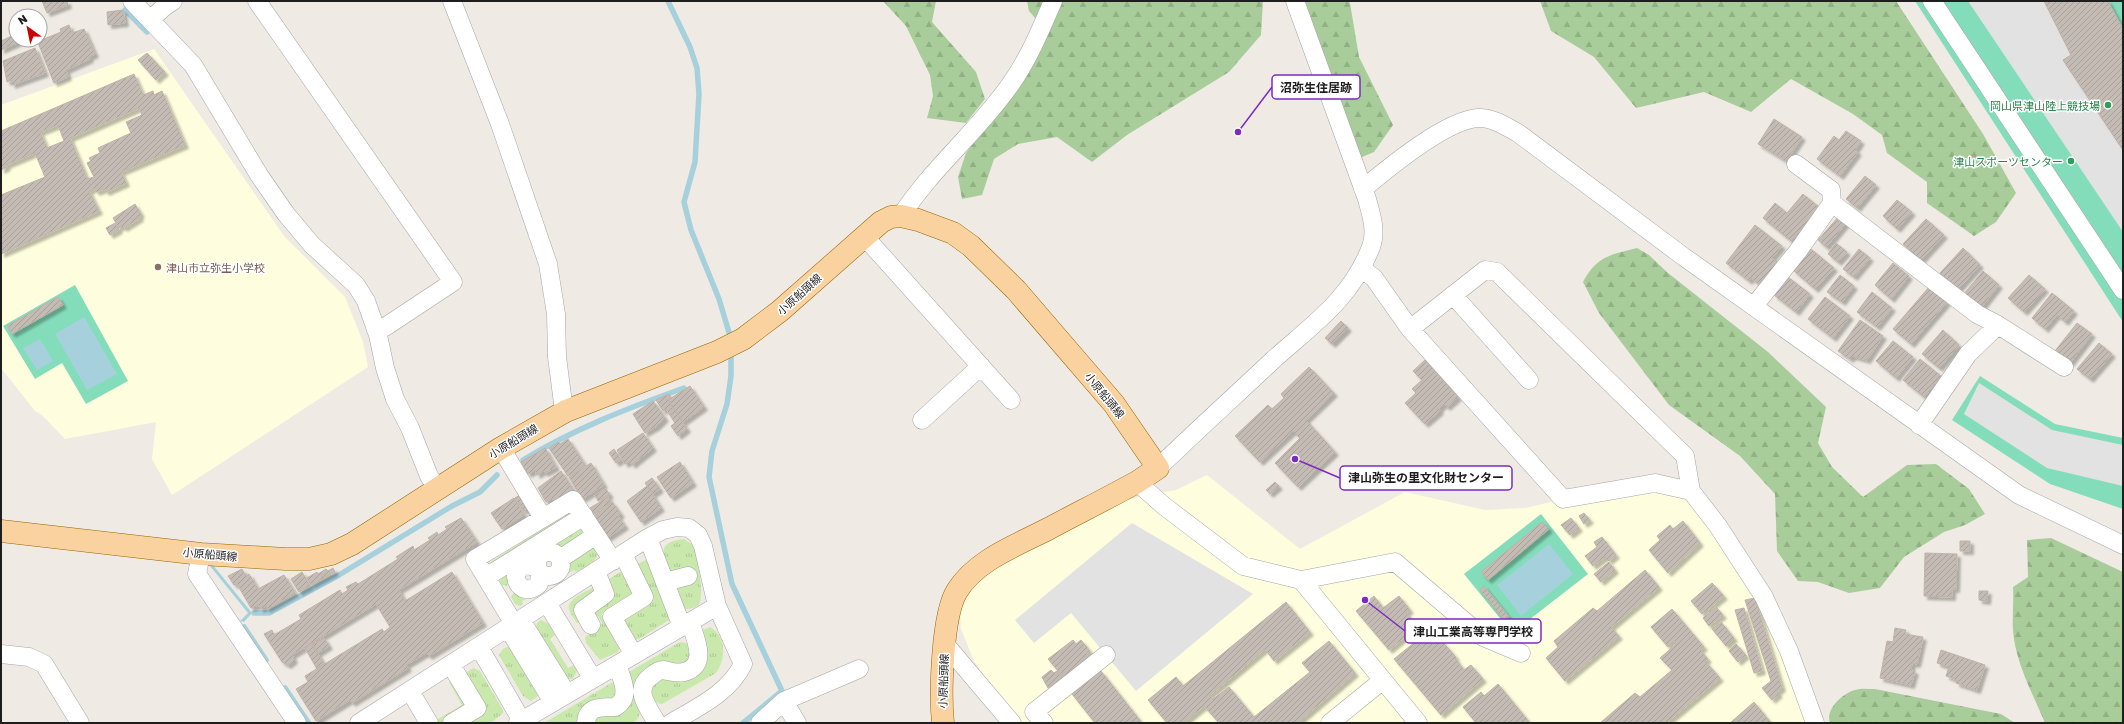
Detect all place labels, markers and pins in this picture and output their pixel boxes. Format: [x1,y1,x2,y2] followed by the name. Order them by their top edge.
[1272,75,1360,99] callout: 沼弥生住居跡
[1990,99,2100,112] place label: 岡山県津山陸上競技場
[2103,100,2113,110] marker: 岡山県津山陸上競技場
[1953,155,2063,168] place label: 津山スポーツセンター
[2066,156,2076,166] marker: 津山スポーツセンター
[166,261,265,274] place label: 津山市立弥生小学校
[153,262,163,272] marker: 津山市立弥生小学校
[1340,466,1512,490] callout: 津山弥生の里文化財センター
[1405,619,1541,643] callout: 津山工業高等専門学校

